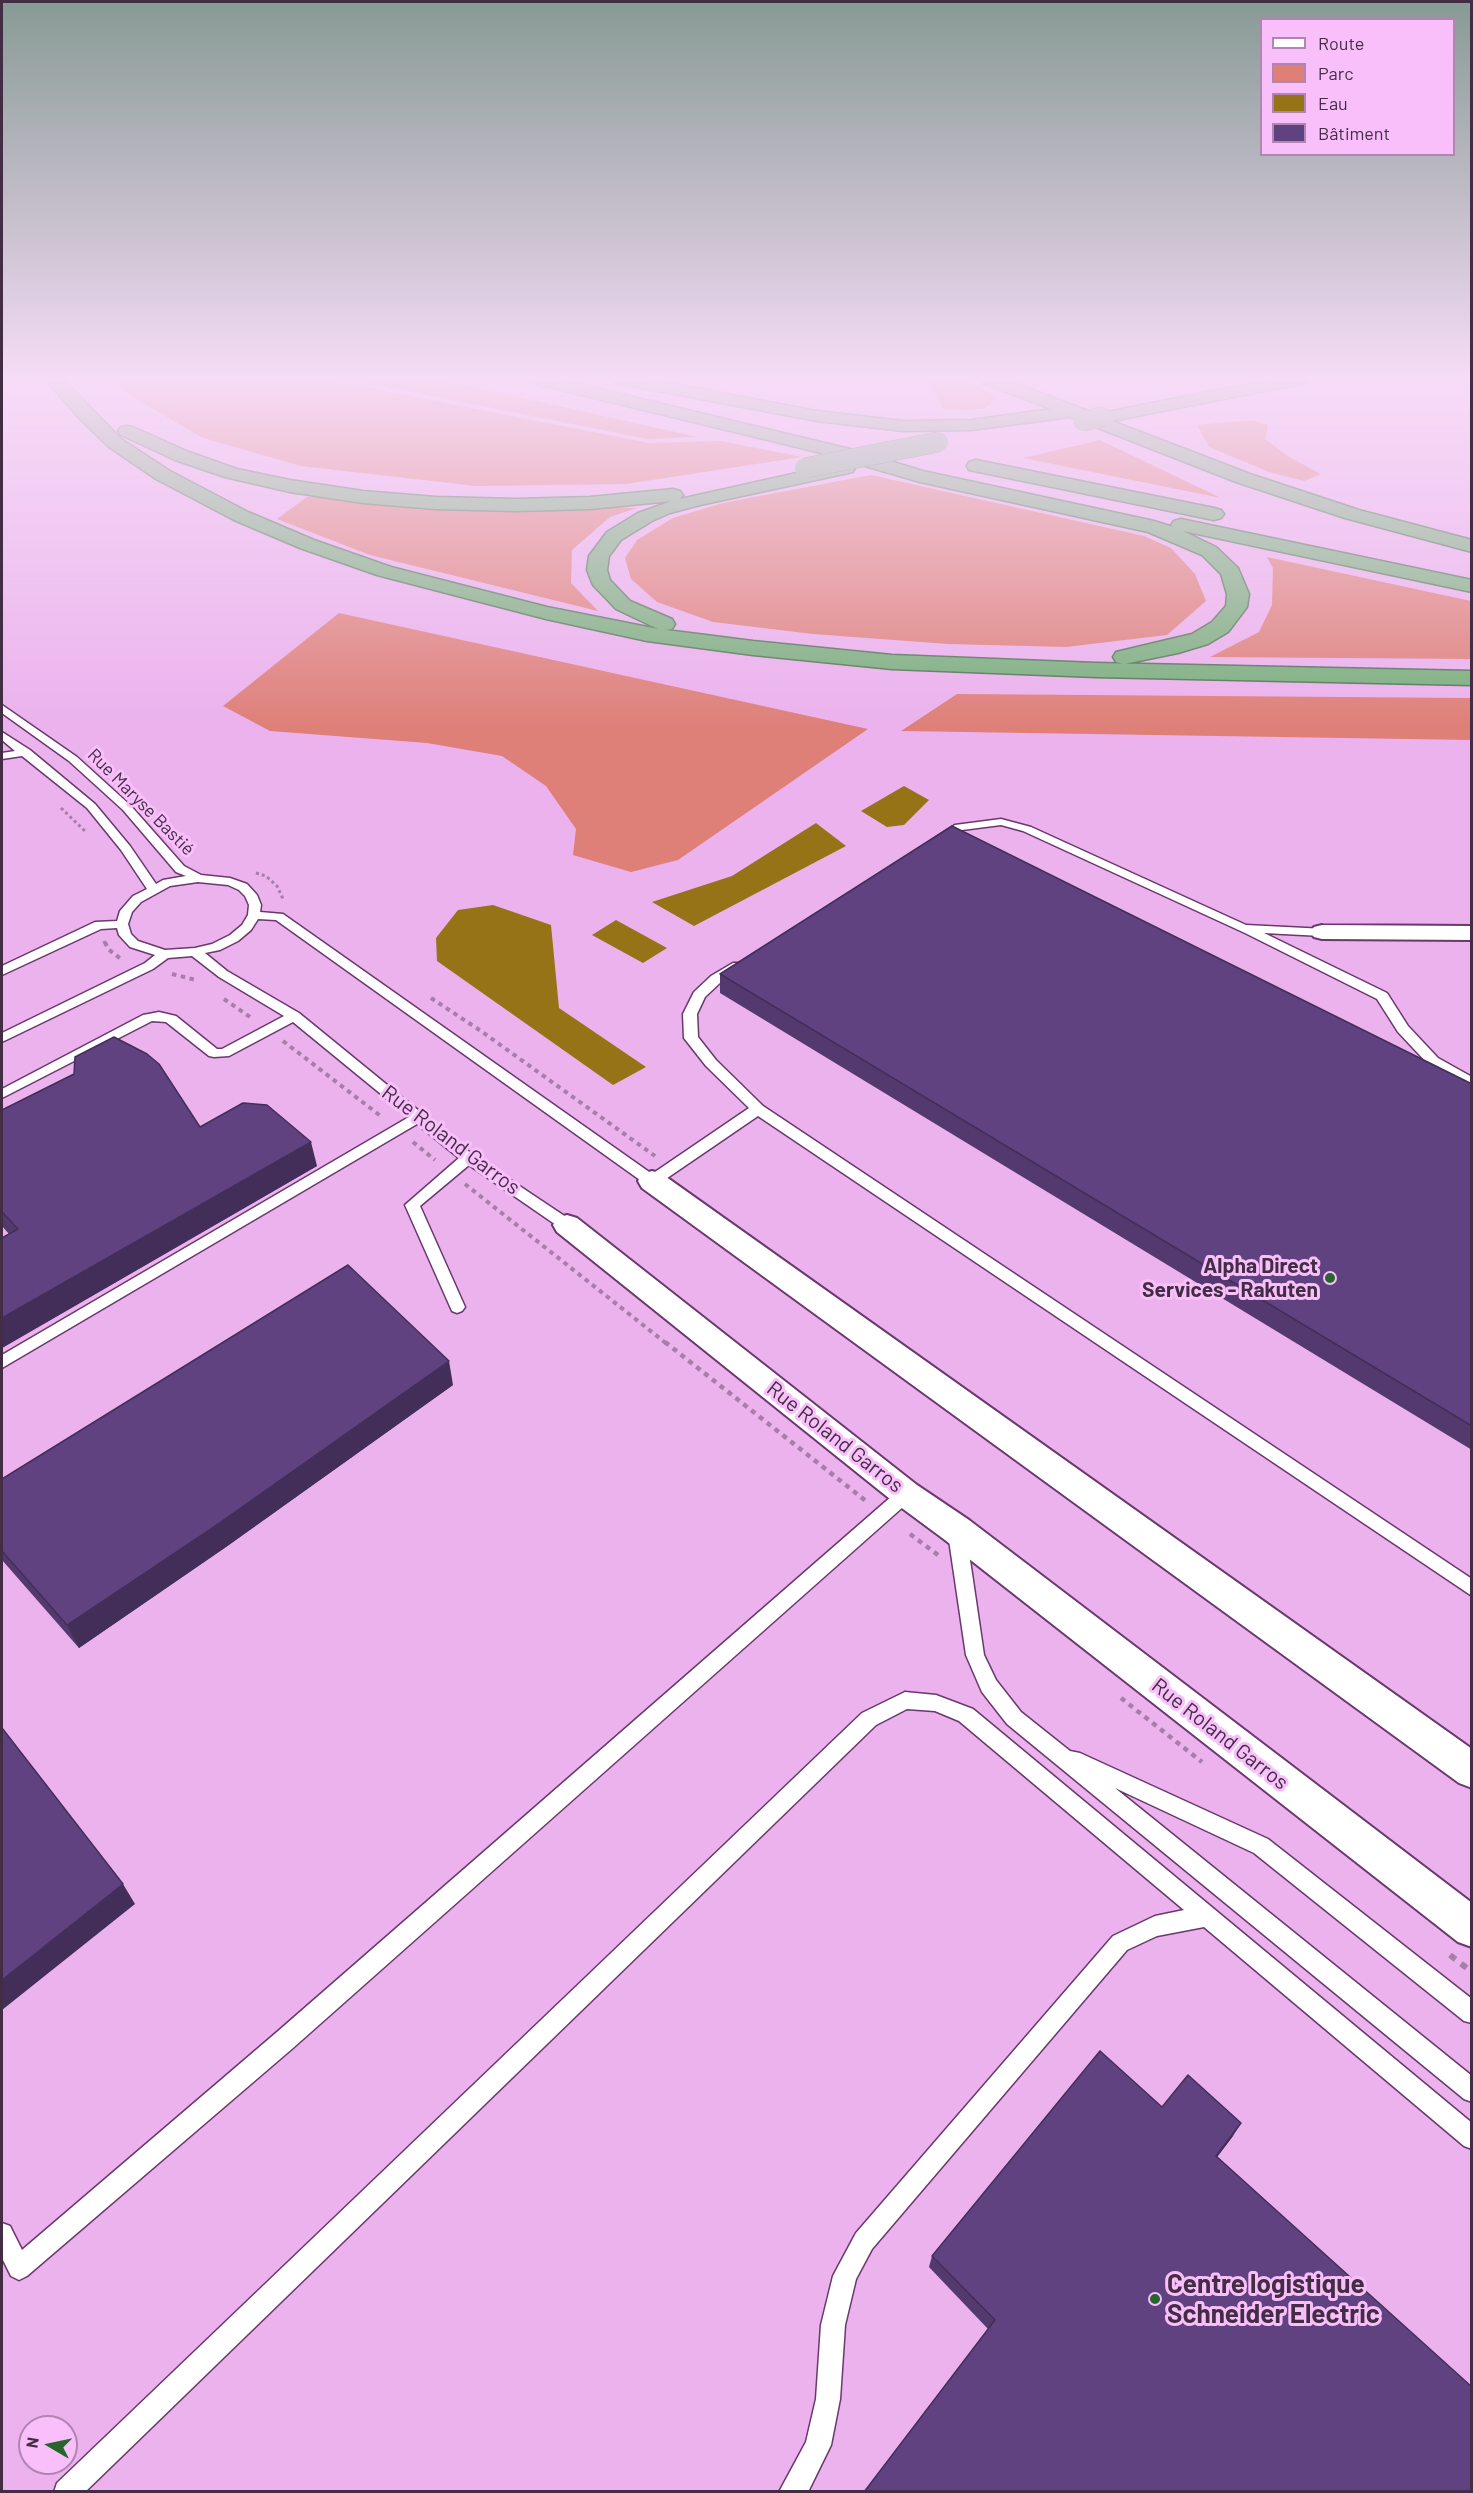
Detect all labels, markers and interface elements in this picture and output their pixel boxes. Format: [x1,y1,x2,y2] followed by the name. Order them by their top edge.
[1260,18,1455,156] legend
[1318,32,1364,54] text: Route
[1318,62,1354,84] text: Parc
[1318,92,1348,114] text: Eau
[1318,122,1390,144] text: Bâtiment
[83,744,199,860] street label: Rue Maryse Bastié
[377,1080,525,1200] street label: Rue Roland Garros
[1142,1253,1318,1303] place label: Alpha Direct Services - Rakuten
[1323,1271,1337,1285] marker: Alpha Direct Services - Rakuten
[762,1376,908,1498] street label: Rue Roland Garros
[1147,1673,1293,1795] street label: Rue Roland Garros
[1167,2268,1380,2330] place label: Centre logistique Schneider Electric
[1148,2292,1162,2306] marker: Centre logistique Schneider Electric
[18,2415,78,2475] north arrow
[21,2436,42,2449] text: N

